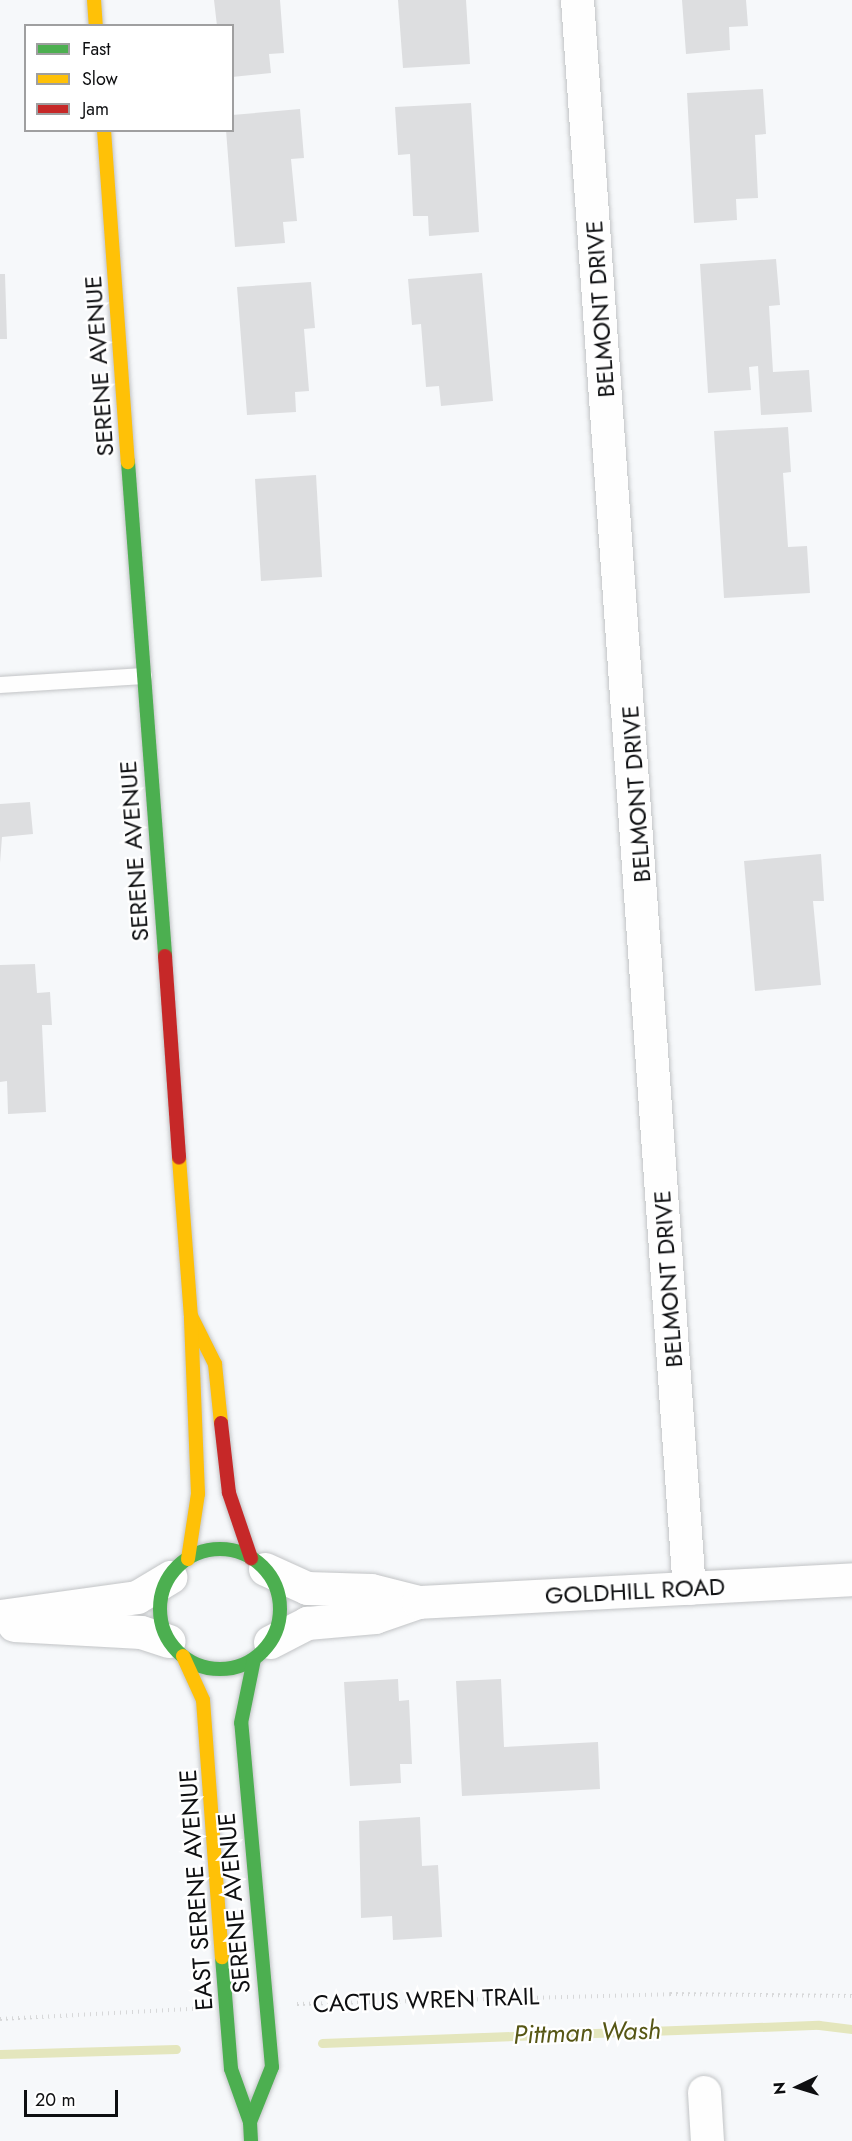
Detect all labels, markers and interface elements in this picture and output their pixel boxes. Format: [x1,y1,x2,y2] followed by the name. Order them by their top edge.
[24,24,234,132] legend
[82,36,111,62] text: Fast
[82,66,118,92] text: Slow
[82,96,109,122] text: Jam
[579,219,621,399] street label: BELMONT DRIVE
[78,275,120,457] street label: SERENE AVENUE
[615,704,657,884] street label: BELMONT DRIVE
[113,760,155,942] street label: SERENE AVENUE
[647,1189,689,1369] street label: BELMONT DRIVE
[544,1572,726,1610] street label: GOLDHILL ROAD
[173,1768,219,2012] street label: EAST SERENE AVENUE
[212,1811,256,1995] street label: SERENE AVENUE
[312,1982,540,2018] street label: CACTUS WREN TRAIL
[513,2015,661,2051] water label: Pittman Wash
[768,2057,828,2117] north arrow
[27,2078,122,2116] scale bar
[768,2081,791,2095] text: N
[35,2087,75,2113] text: 20 m

